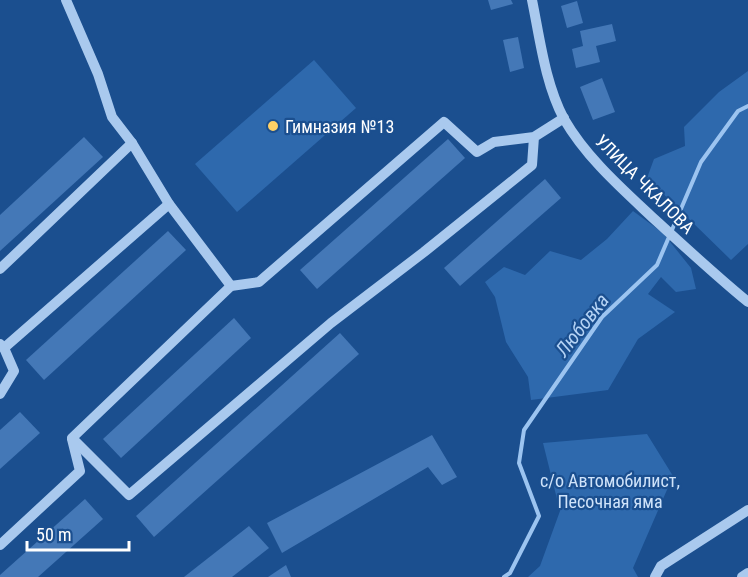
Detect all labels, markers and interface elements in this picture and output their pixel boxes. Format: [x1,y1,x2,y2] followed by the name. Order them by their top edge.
[285,116,394,137] place label: Гимназия №13
[266,119,280,133] marker: Гимназия №13
[591,130,699,238] street label: УЛИЦА ЧКАЛОВА
[549,289,614,362] water label: Любовка
[540,470,680,512] park label: с/о Автомобилист, Песочная яма
[27,514,129,552] scale bar
[36,524,71,545] text: 50 m

